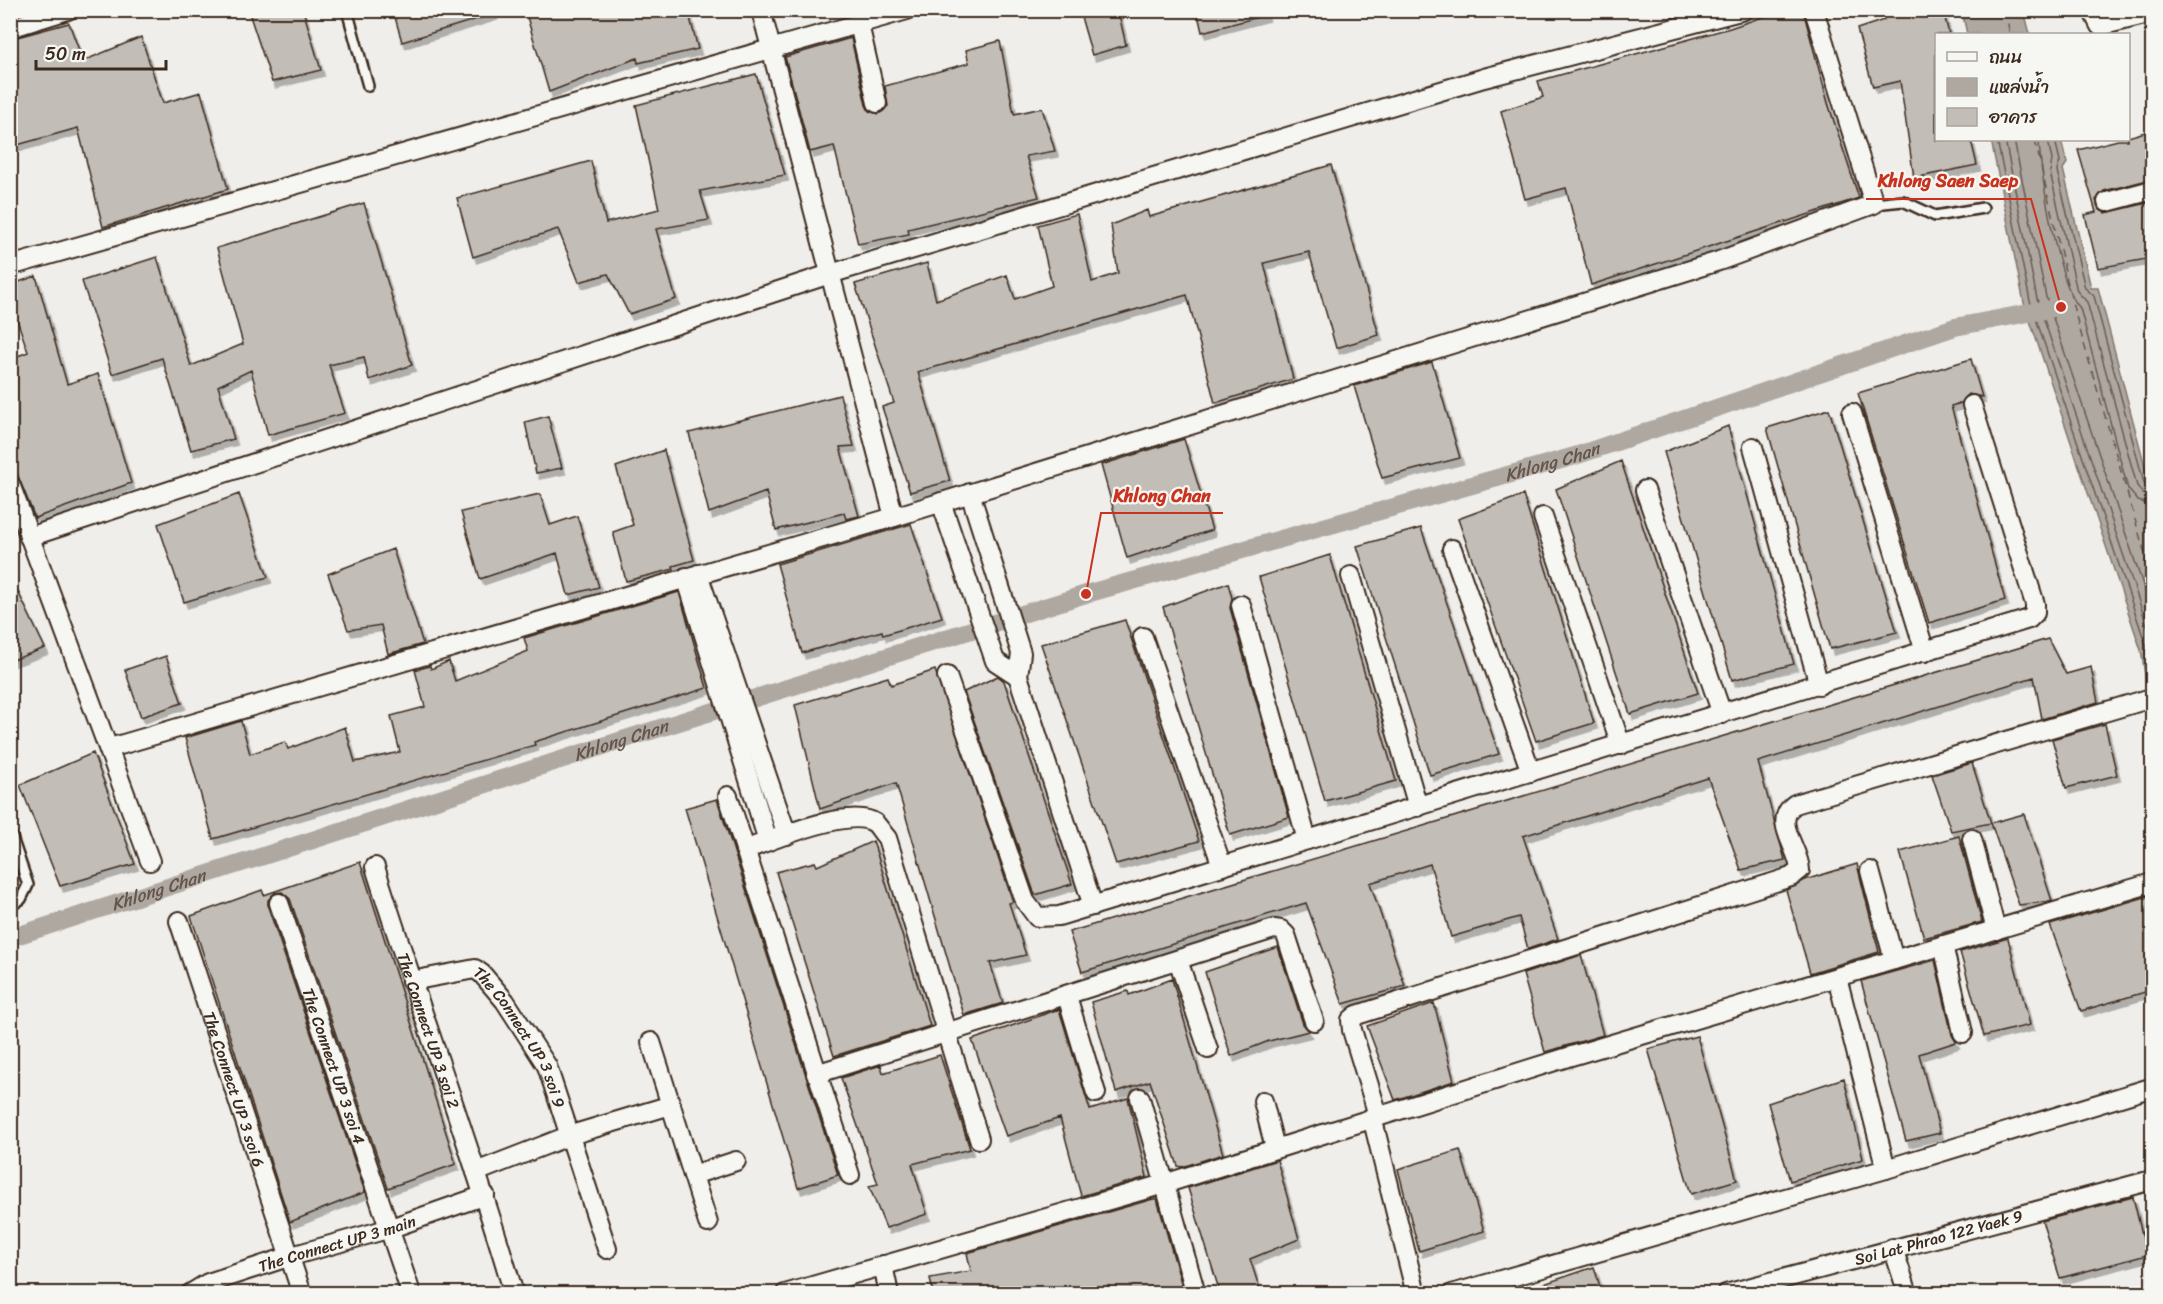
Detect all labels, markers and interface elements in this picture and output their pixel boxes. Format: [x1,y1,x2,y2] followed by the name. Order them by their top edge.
[36,33,166,71] scale bar
[1935,33,2130,141] legend
[45,38,86,70] text: 50 m
[1989,41,2022,73] text: ถนน
[1989,71,2049,103] text: แหล่งน้ำ
[1988,101,2038,133] text: อาคาร
[1866,163,2031,199] callout: Khlong Saen Saep
[1877,165,2019,197] text: Khlong Saen Saep
[1501,432,1606,491] water label: Khlong Chan
[1101,477,1223,513] callout: Khlong Chan
[1112,480,1211,512] text: Khlong Chan
[569,710,674,771] water label: Khlong Chan
[107,859,212,920] water label: Khlong Chan
[389,949,469,1112] street label: The Connect UP 3 soi 2
[468,958,574,1112] street label: The Connect UP 3 soi 9
[294,984,374,1148] street label: The Connect UP 3 soi 4
[195,1007,274,1171] street label: The Connect UP 3 soi 6
[1851,1201,2026,1274] street label: Soi Lat Phrao 122 Yaek 9
[254,1206,420,1280] street label: The Connect UP 3 main

